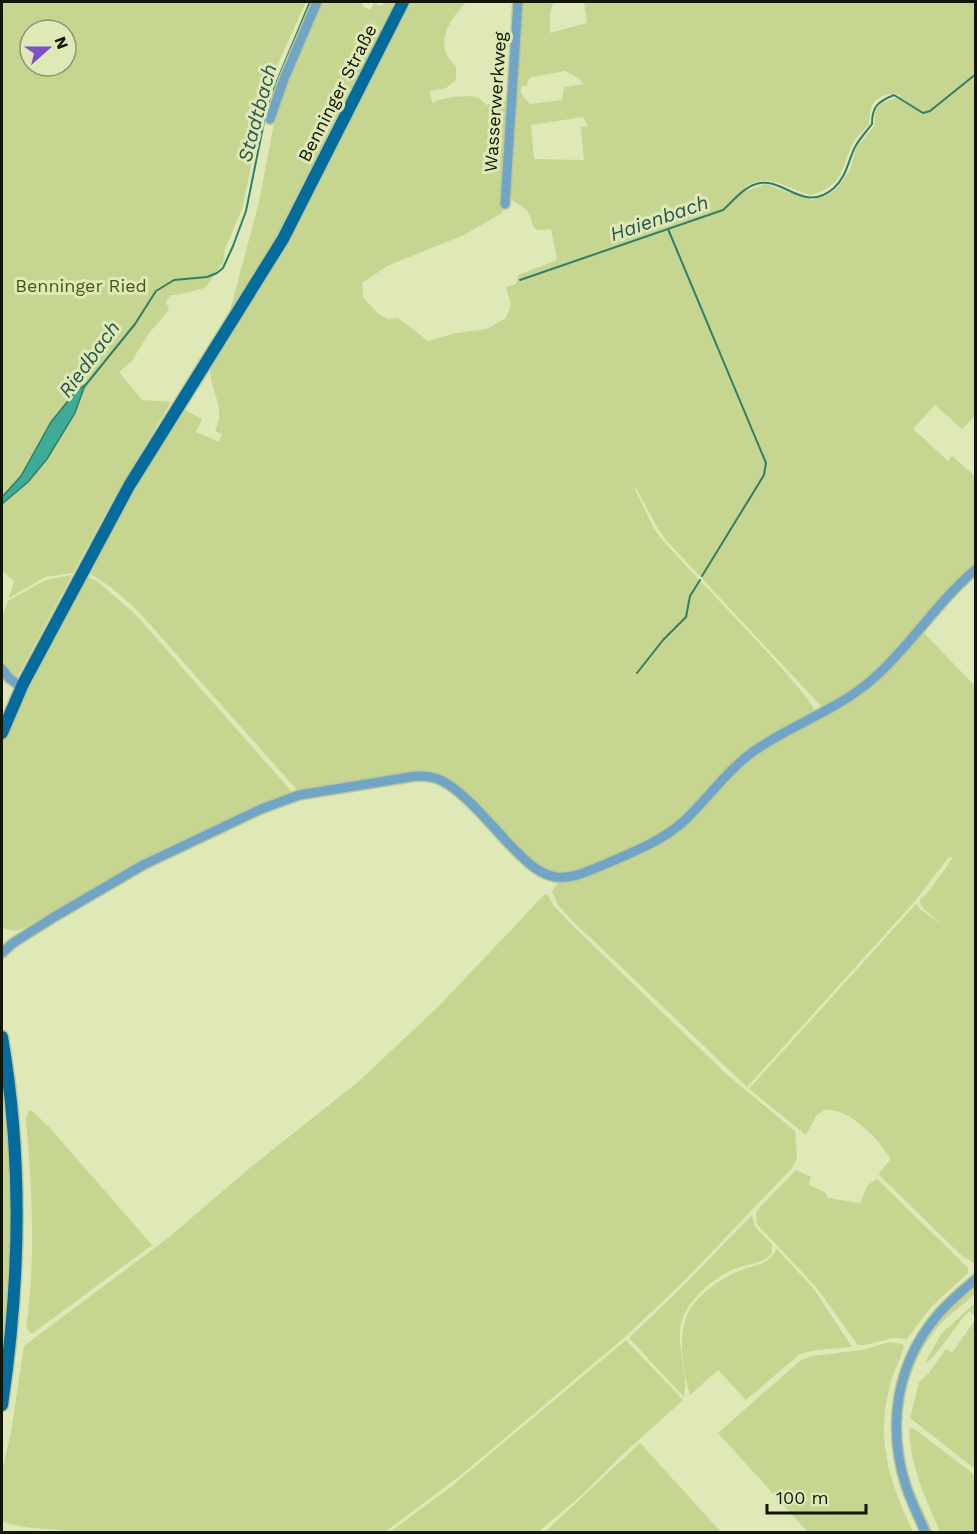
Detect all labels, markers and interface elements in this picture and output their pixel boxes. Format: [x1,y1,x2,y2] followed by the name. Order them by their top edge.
[18,18,78,78] north arrow
[293,21,381,165] street label: Benninger Straße
[480,31,510,173] street label: Wasserwerkweg
[51,34,73,52] text: N
[232,61,282,165] water label: Stadtbach
[607,190,711,246] water label: Haienbach
[15,275,147,296] park label: Benninger Ried
[53,316,125,402] water label: Riedbach
[767,1477,866,1515] scale bar
[776,1487,829,1508] text: 100 m

